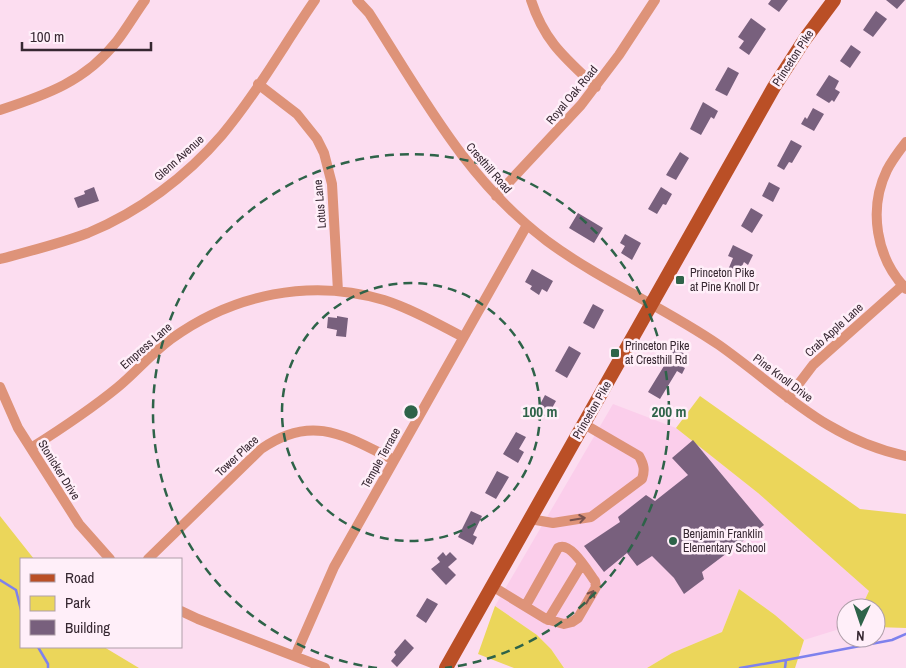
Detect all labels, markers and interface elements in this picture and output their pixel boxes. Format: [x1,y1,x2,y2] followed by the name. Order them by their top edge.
[22,20,151,52] scale bar
[30,26,64,47] text: 100 m
[769,27,817,89] street label: Princeton Pike
[543,62,601,128] street label: Royal Oak Road
[151,131,207,185] street label: Glenn Avenue
[463,139,515,197] street label: Cresthill Road
[310,179,330,229] street label: Lotus Lane
[690,265,760,295] place label: Princeton Pike at Pine Knoll Dr
[674,274,686,286] marker: Princeton Pike at Pine Knoll Dr
[801,300,867,360] street label: Crab Apple Lane
[117,319,175,373] street label: Empress Lane
[625,338,690,368] place label: Princeton Pike at Cresthill Rd
[609,347,621,359] marker: Princeton Pike at Cresthill Rd
[750,350,816,406] street label: Pine Knoll Drive
[569,378,615,442] street label: Princeton Pike
[523,401,557,422] text: 100 m
[652,401,686,422] text: 200 m
[402,403,420,421] centre of rings
[358,425,404,491] street label: Temple Terrace
[212,432,262,480] street label: Tower Place
[34,437,84,503] street label: Stonicker Drive
[569,514,585,524] one-way arrow
[683,526,766,556] place label: Benjamin Franklin Elementary School
[667,535,679,547] marker: Benjamin Franklin Elementary School
[20,558,182,648] legend
[65,567,94,588] text: Road
[585,590,595,605] one-way arrow
[65,592,91,613] text: Park
[836,598,886,648] north arrow
[65,617,110,638] text: Building
[856,627,865,645] text: N

